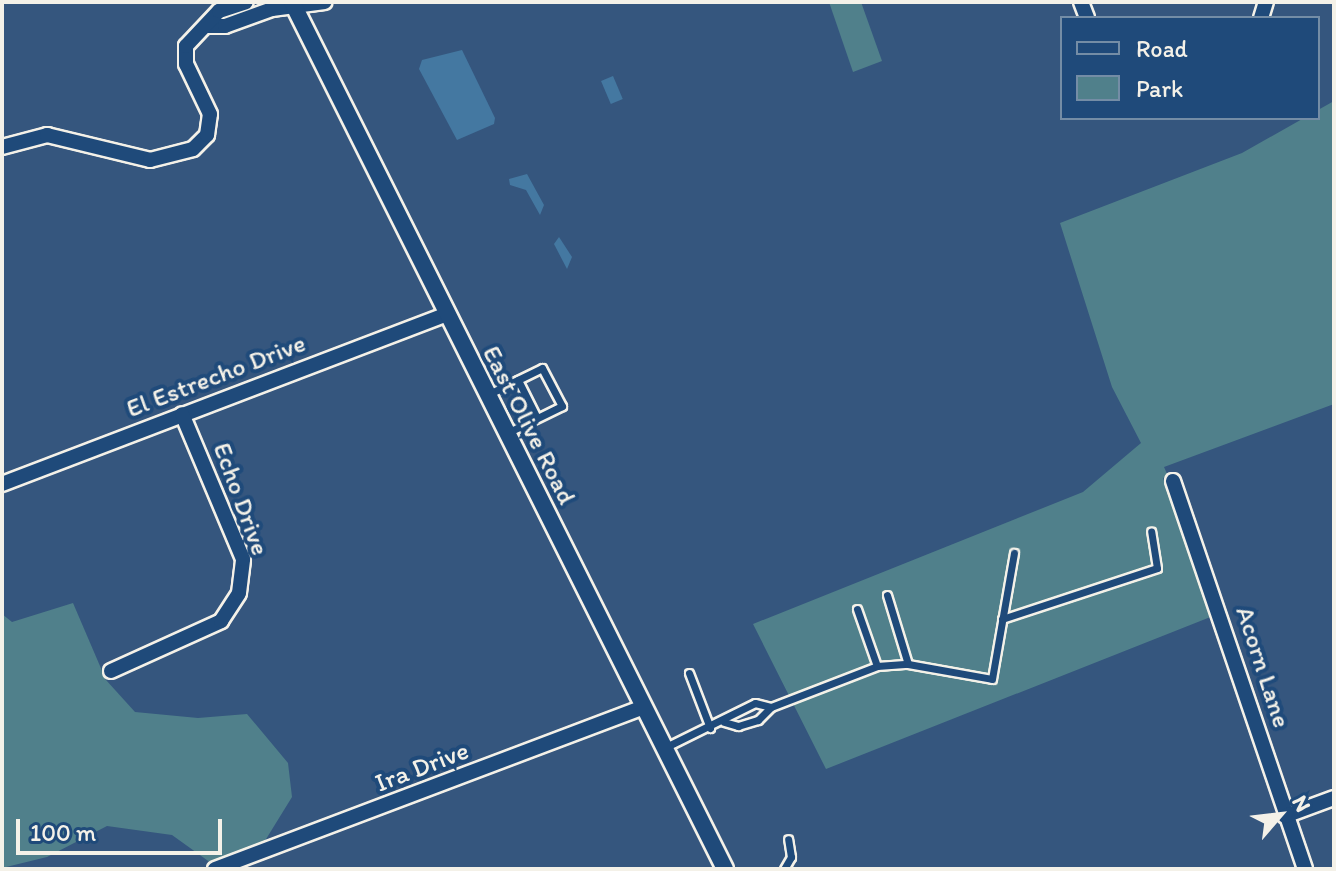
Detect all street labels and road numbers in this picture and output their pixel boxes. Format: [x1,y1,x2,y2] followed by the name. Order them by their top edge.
[122,328,310,424] street label: El Estrecho Drive
[476,340,582,510] street label: East Olive Road
[206,438,276,560] street label: Echo Drive
[1229,602,1297,732] street label: Acorn Lane
[371,735,473,799] street label: Ira Drive

